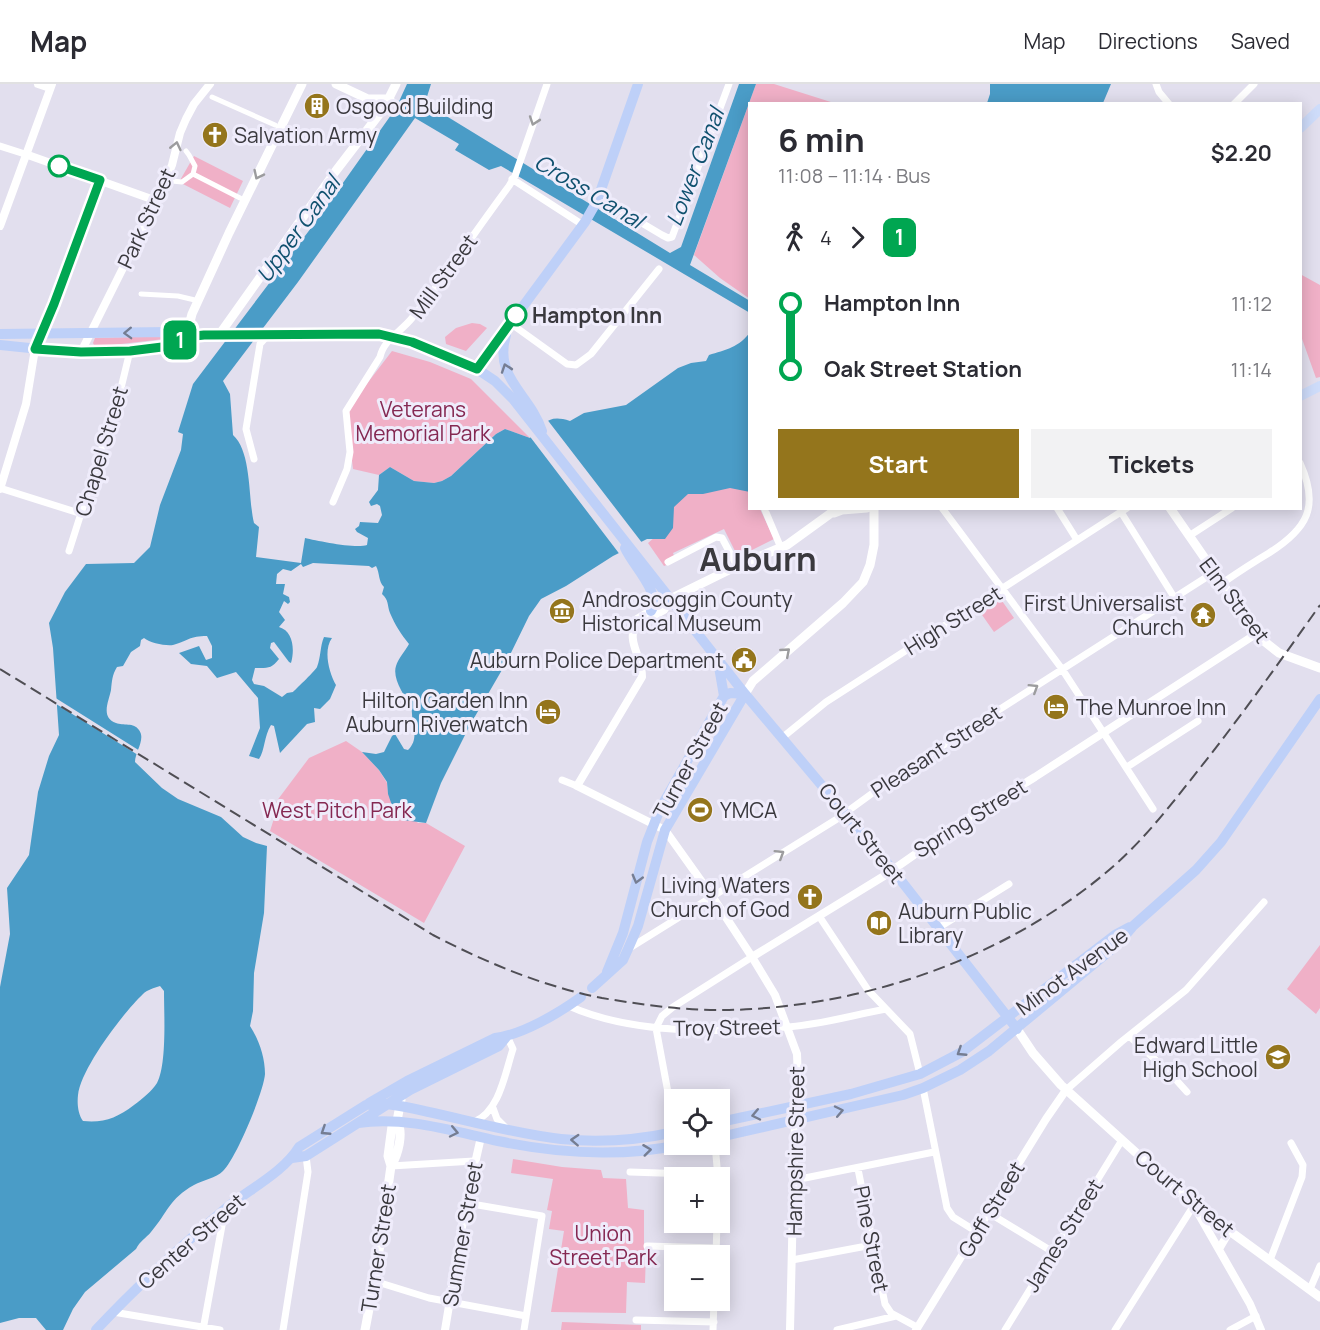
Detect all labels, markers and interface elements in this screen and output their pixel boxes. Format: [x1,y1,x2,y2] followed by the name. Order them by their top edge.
[30,22,87,60] text: Map
[1024,27,1065,55] text: Map
[1098,27,1198,55] text: Directions
[1231,27,1290,55] text: Saved
[302,91,332,121] building icon: Osgood Building
[336,92,494,120] place label: Osgood Building
[659,101,732,230] water label: Lower Canal
[529,115,542,126] one-way arrow
[778,117,865,162] text: 6 min
[200,120,230,150] church icon: Salvation Army
[234,121,377,149] place label: Salvation Army
[1211,138,1272,168] text: $2.20
[169,141,182,151] one-way arrow
[529,147,652,237] water label: Cross Canal
[48,155,70,177] unlabelled marker
[778,162,931,189] text: 11:08 – 11:14 · Bus
[111,163,181,273] street label: Park Street
[249,167,349,288] water label: Upper Canal
[254,168,265,179] one-way arrow
[778,221,811,254] icon: walk
[841,221,874,254] icon: forward
[895,223,904,251] text: 1
[820,224,832,251] text: 4
[403,228,483,324] street label: Mill Street
[824,288,960,318] text: Hampton Inn
[1231,290,1272,317] text: 11:12
[532,301,662,329] place label: Hampton Inn
[505,304,527,326] marker: Hampton Inn
[160,320,200,360] line badge: 1
[124,326,133,339] one-way arrow
[175,326,185,354] text: 1
[824,354,1022,384] text: Oak Street Station
[1231,356,1272,383] text: 11:14
[500,364,513,374] one-way arrow
[68,383,134,519] street label: Chapel Street
[356,395,491,447] park label: Veterans Memorial Park
[778,429,1019,498] button: Start
[1031,429,1272,498] button: Tickets
[699,536,817,581] district label: Auburn
[1194,551,1276,649] street label: Elm Street
[899,579,1007,661] street label: High Street
[582,585,793,637] place label: Androscoggin County Historical Museum
[1024,589,1184,641] place label: First Universalist Church
[547,596,577,626] museum icon: Androscoggin County Historical Museum
[1188,600,1218,630] temple icon: First Universalist Church
[729,645,759,675] public building icon: Auburn Police Department
[470,646,724,674] place label: Auburn Police Department
[779,648,790,659] one-way arrow
[1028,684,1038,696] one-way arrow
[346,686,528,738] place label: Hilton Garden Inn Auburn Riverwatch
[1041,692,1071,722] hotel icon: The Munroe Inn
[1076,693,1226,721] place label: The Munroe Inn
[533,697,563,727] hotel icon: Hilton Garden Inn Auburn Riverwatch
[646,697,734,823] street label: Turner Street
[865,698,1007,804] street label: Pleasant Street
[908,772,1032,864] street label: Spring Street
[813,777,911,889] street label: Court Street
[685,795,715,825] sports icon: YMCA
[262,796,413,824] park label: West Pitch Park
[720,796,777,824] place label: YMCA
[774,849,784,861] one-way arrow
[651,871,790,923] place label: Living Waters Church of God
[632,873,644,884] one-way arrow
[795,882,825,912] church icon: Living Waters Church of God
[898,897,1032,949] place label: Auburn Public Library
[864,908,894,938] library icon: Auburn Public Library
[1010,921,1134,1021] street label: Minot Avenue
[673,1012,781,1042] street label: Troy Street
[1134,1031,1258,1083] place label: Edward Little High School
[1263,1042,1293,1072] school or university icon: Edward Little High School
[957,1045,968,1056] one-way arrow
[780,1066,810,1236] street label: Hampshire Street
[664,1089,730,1311] map controls
[664,1089,730,1155] button: locate
[833,1105,843,1118] one-way arrow
[751,1108,761,1121] one-way arrow
[321,1124,332,1135] one-way arrow
[449,1125,459,1138] one-way arrow
[571,1133,580,1146] one-way arrow
[1129,1143,1241,1243] street label: Court Street
[642,1145,652,1157] one-way arrow
[951,1156,1031,1262] street label: Goff Street
[435,1159,489,1309] street label: Summer Street
[664,1167,730,1233] button: +
[1017,1173,1109,1297] street label: James Street
[354,1182,402,1314] street label: Turner Street
[848,1183,896,1295] street label: Pine Street
[132,1187,250,1295] street label: Center Street
[549,1219,657,1271] park label: Union Street Park
[664,1245,730,1311] button: −

